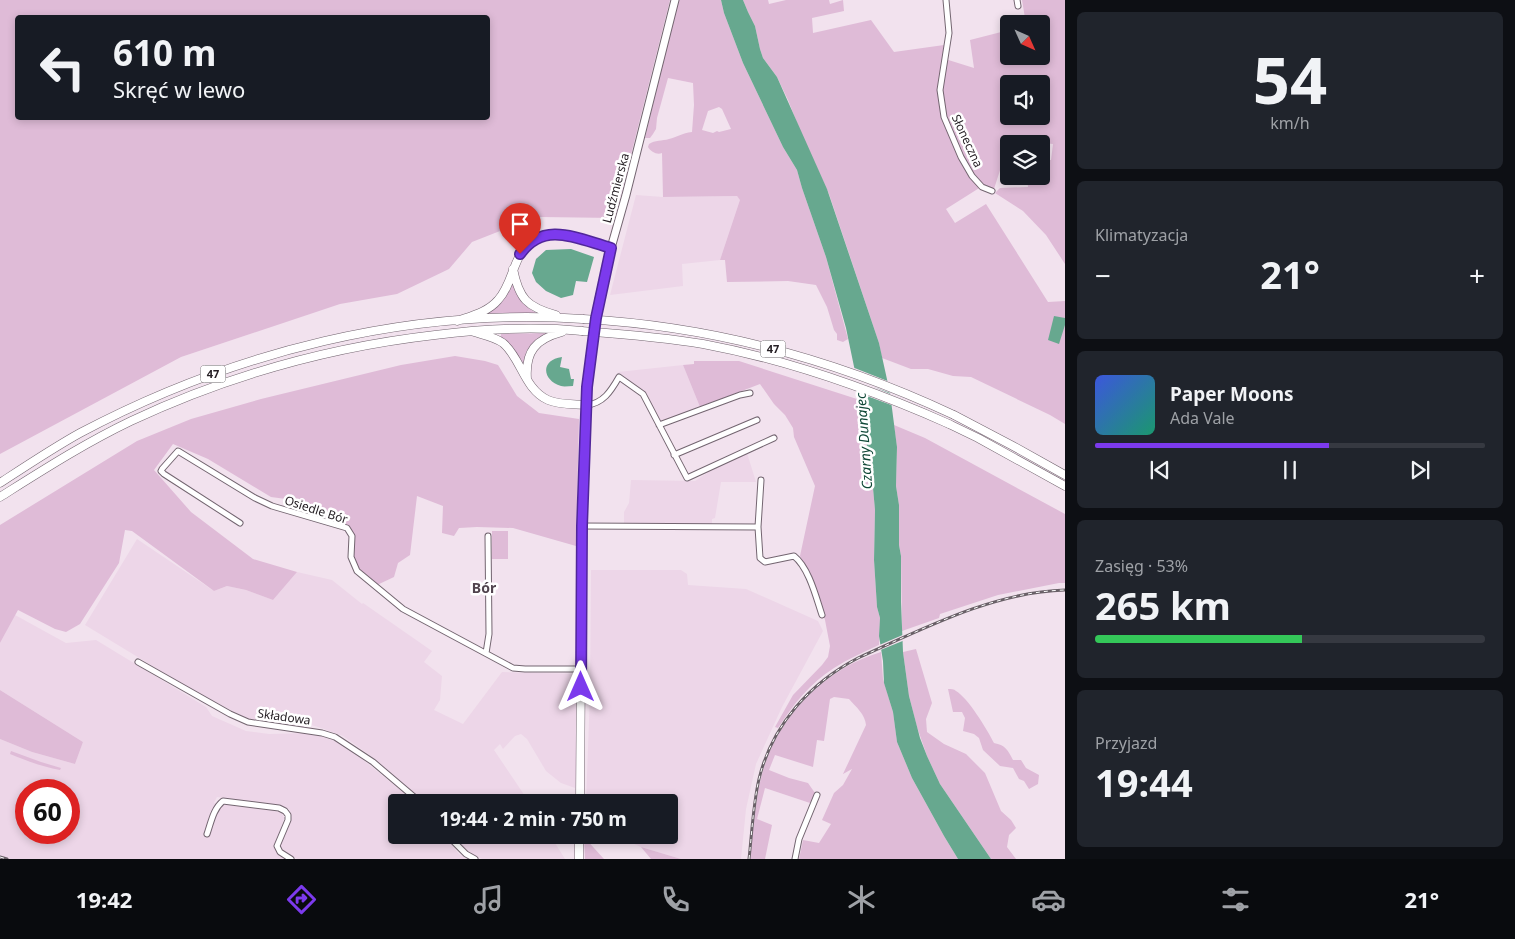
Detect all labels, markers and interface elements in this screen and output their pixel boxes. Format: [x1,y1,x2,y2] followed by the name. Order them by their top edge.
[1000,15,1050,65] north arrow
[1000,15,1050,185] map controls
[113,29,216,76] text: 610 m
[30,35,95,100] icon: left
[1253,35,1327,123] text: 54
[113,74,245,104] text: Skręć w lewo
[1000,75,1050,125] button: sound
[948,112,987,170] street label: Słoneczna
[1270,112,1310,134] text: km/h
[1000,135,1050,185] button: layers
[598,151,633,225] street label: Ludźmierska
[499,203,541,254] pin
[506,210,534,238] icon: arrive
[1095,224,1188,246] text: Klimatyzacja
[1260,248,1320,300] text: 21°
[1095,256,1111,294] text: −
[1469,256,1485,294] text: +
[760,340,786,358] road number: 47
[200,366,226,382] road number: 47
[1170,381,1294,407] text: Paper Moons
[851,391,876,490] water label: Czarny Dunajec
[1170,407,1235,429] text: Ada Vale
[1146,456,1174,484] icon: previous
[1276,456,1304,484] icon: pause
[1406,456,1434,484] icon: next
[282,491,350,528] street label: Osiedle Bór
[1095,555,1188,577] text: Zasięg · 53%
[472,578,497,597] district label: Bór
[1095,579,1231,631] text: 265 km
[554,660,606,712] position arrow
[256,704,312,729] street label: Składowa
[1095,732,1157,754] text: Przyjazd
[1095,756,1193,808] text: 19:44
[15,779,80,844] speed limit sign: 60
[439,806,627,832] text: 19:44 · 2 min · 750 m
[284,882,319,917] icon: directions
[471,882,506,917] icon: music
[658,882,693,917] icon: phone
[844,882,879,917] icon: climate
[1031,882,1066,917] icon: car
[1218,882,1253,917] icon: filters
[76,884,132,914] text: 19:42
[1405,884,1439,914] text: 21°

